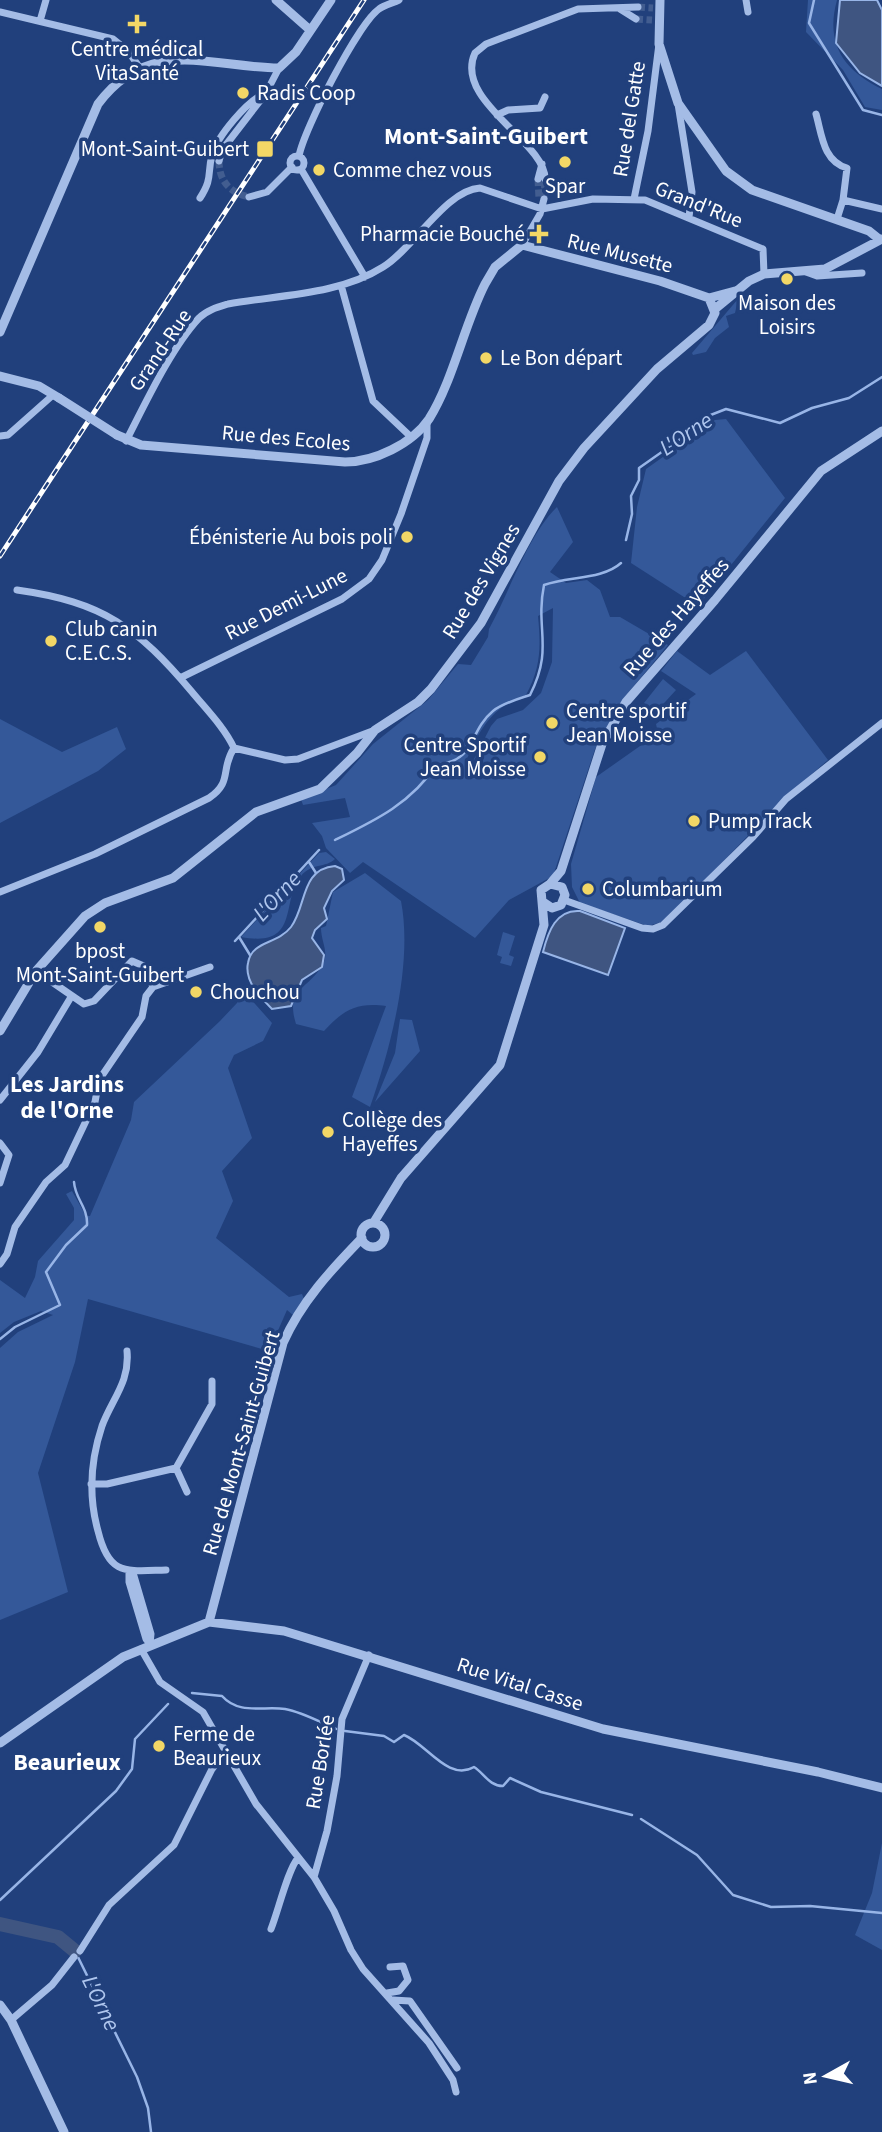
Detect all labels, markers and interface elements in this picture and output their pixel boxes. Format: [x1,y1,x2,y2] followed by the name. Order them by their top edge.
[127,14,147,34] marker: Centre médical VitaSanté
[71,34,203,88] place label: Centre médical VitaSanté
[605,59,653,179] street label: Rue del Gatte
[257,78,356,108] place label: Radis Coop
[235,85,251,101] marker: Radis Coop
[384,119,588,154] district label: Mont-Saint-Guibert
[81,134,249,164] place label: Mont-Saint-Guibert
[255,139,275,159] marker: Mont-Saint-Guibert
[557,154,573,170] marker: Spar
[333,155,492,185] place label: Comme chez vous
[311,162,327,178] marker: Comme chez vous
[545,171,586,201] place label: Spar
[650,173,748,235] street label: Grand'Rue
[360,219,525,249] place label: Pharmacie Bouché
[564,225,676,281] street label: Rue Musette
[531,226,547,242] marker: Pharmacie Bouché
[779,271,795,287] marker: Maison des Loisirs
[738,288,836,342] place label: Maison des Loisirs
[121,303,199,397] street label: Grand-Rue
[500,343,622,373] place label: Le Bon départ
[478,350,494,366] marker: Le Bon départ
[653,404,719,464] water label: L'Orne
[220,417,352,459] street label: Rue des Ecoles
[435,517,528,645] street label: Rue des Vignes
[189,522,393,552] place label: Ébénisterie Au bois poli
[399,529,415,545] marker: Ébénisterie Au bois poli
[616,551,736,683] street label: Rue des Hayeffes
[220,560,352,648] street label: Rue Demi-Lune
[65,614,158,668] place label: Club canin C.E.C.S.
[43,633,59,649] marker: Club canin C.E.C.S.
[566,696,687,750] place label: Centre sportif Jean Moisse
[544,715,560,731] marker: Centre sportif Jean Moisse
[403,730,527,784] place label: Centre Sportif Jean Moisse
[532,749,548,765] marker: Centre Sportif Jean Moisse
[708,806,813,836] place label: Pump Track
[686,813,702,829] marker: Pump Track
[245,863,309,929] water label: L'Orne
[602,874,723,904] place label: Columbarium
[580,881,596,897] marker: Columbarium
[92,919,108,935] marker: bpost Mont-Saint-Guibert
[16,936,184,990] place label: bpost Mont-Saint-Guibert
[210,977,300,1007] place label: Chouchou
[188,984,204,1000] marker: Chouchou
[10,1068,124,1127] district label: Les Jardins de l'Orne
[342,1105,442,1159] place label: Collège des Hayeffes
[320,1124,336,1140] marker: Collège des Hayeffes
[195,1327,287,1559] street label: Rue de Mont-Saint-Guibert
[453,1649,587,1719] street label: Rue Vital Casse
[298,1713,342,1811] street label: Rue Borlée
[173,1719,262,1773] place label: Ferme de Beaurieux
[151,1738,167,1754] marker: Ferme de Beaurieux
[13,1745,121,1780] district label: Beaurieux
[73,1969,129,2037] water label: L'Orne
[791,2041,861,2111] north arrow
[796,2070,825,2086] text: N

